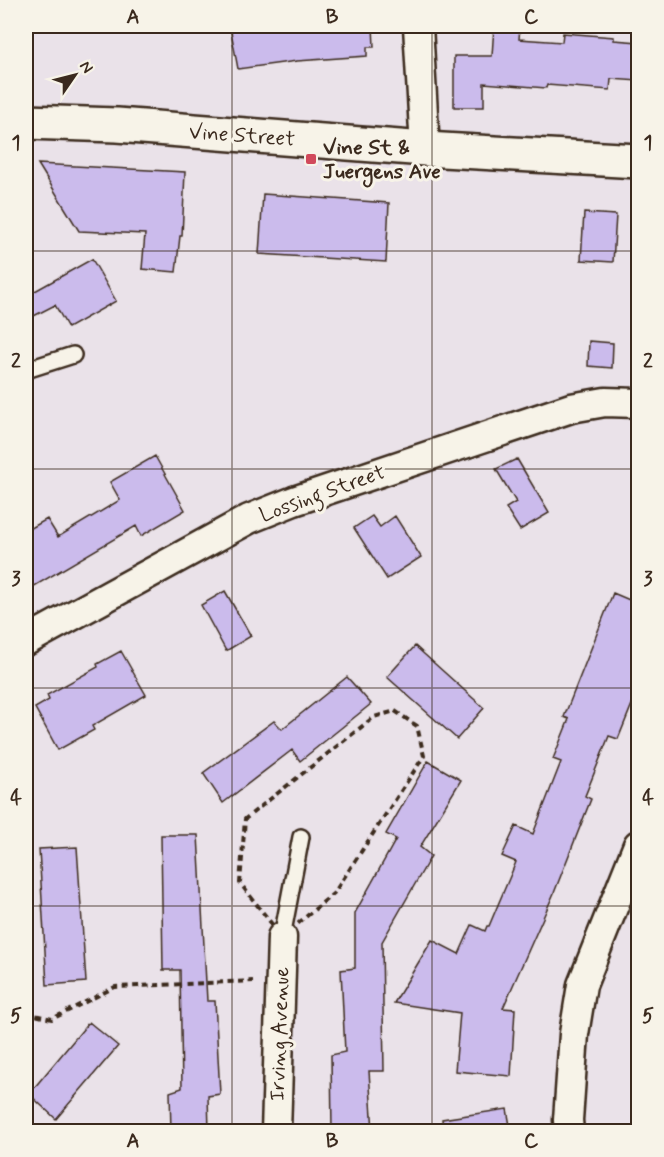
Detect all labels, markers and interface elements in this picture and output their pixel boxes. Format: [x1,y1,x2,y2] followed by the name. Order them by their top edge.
[126,4,140,31] text: A
[326,4,339,31] text: B
[524,4,539,31] text: C
[45,45,105,105] north arrow
[74,57,98,78] text: N
[188,118,296,154] street label: Vine Street
[12,130,20,157] text: 1
[644,130,652,157] text: 1
[323,134,441,188] place label: Vine St & Juergens Ave
[304,152,318,166] marker: Vine St & Juergens Ave
[11,348,21,375] text: 2
[643,348,653,375] text: 2
[256,458,390,532] street label: Lossing Street
[11,566,21,593] text: 3
[643,566,653,593] text: 3
[10,785,22,812] text: 4
[642,785,654,812] text: 4
[264,966,296,1102] street label: Irving Avenue
[10,1003,22,1030] text: 5
[642,1003,654,1030] text: 5
[126,1128,140,1155] text: A
[326,1128,339,1155] text: B
[524,1128,539,1155] text: C

